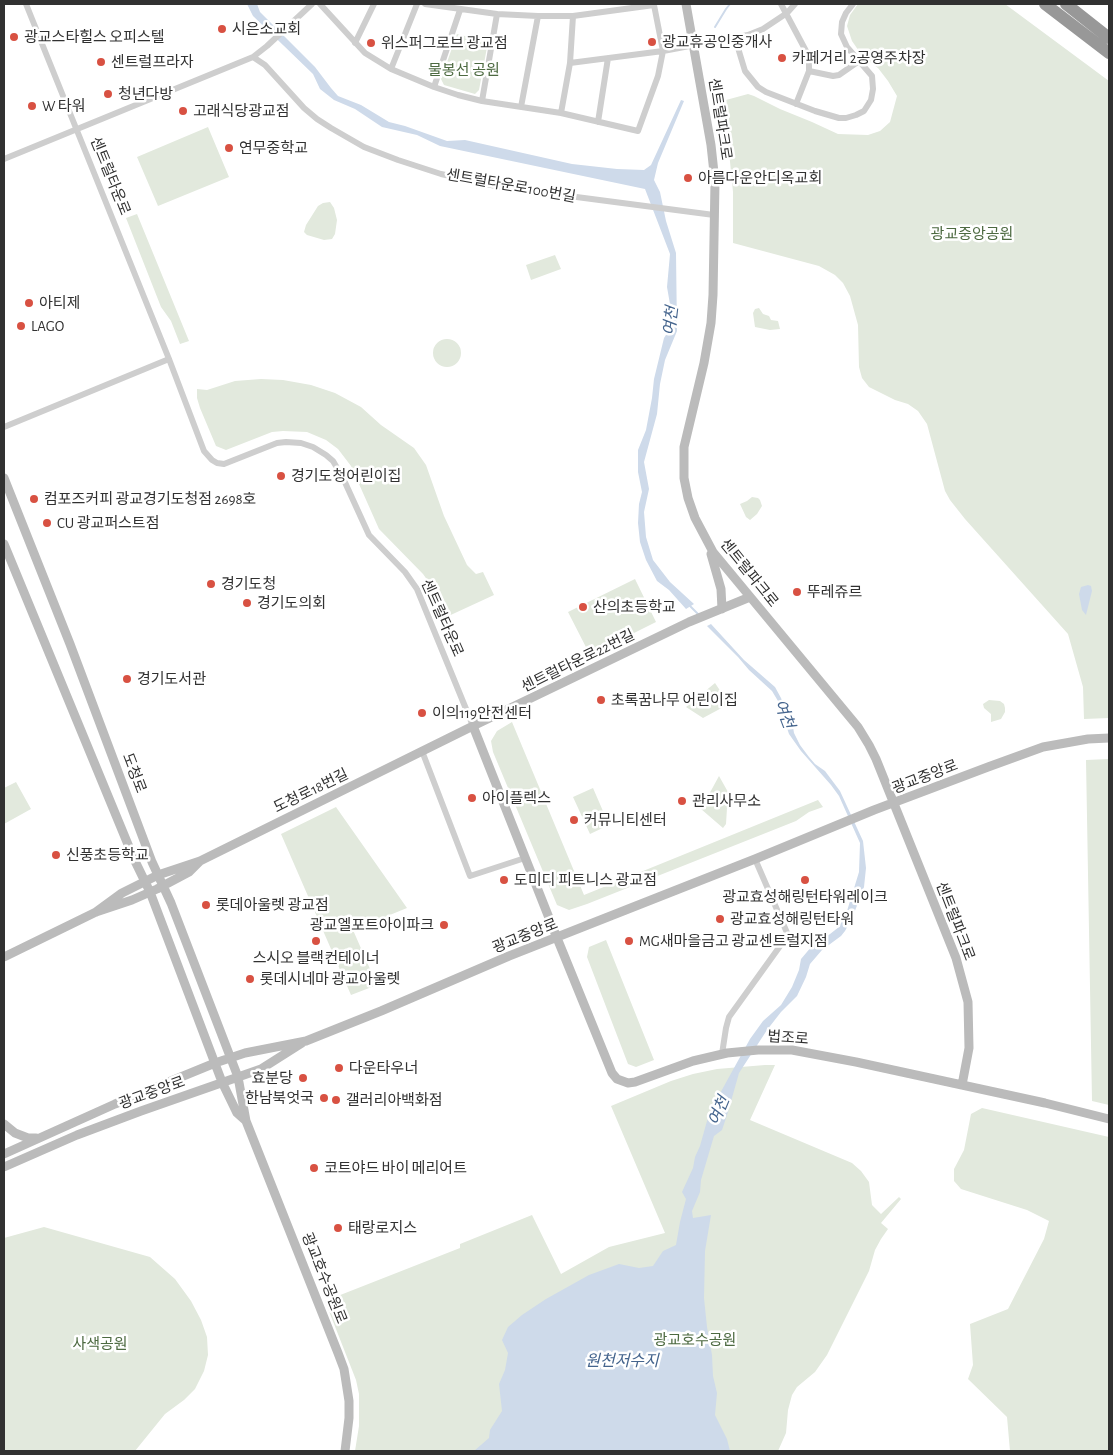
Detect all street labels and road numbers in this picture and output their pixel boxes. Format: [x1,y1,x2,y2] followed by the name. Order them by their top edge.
[705,77,735,161] street label: 센트럴파크로
[86,134,134,218] street label: 센트럴타운로
[445,166,577,206] street label: 센트럴타운로100번길
[716,535,782,611] street label: 센트럴파크로
[417,577,467,659] street label: 센트럴타운로
[518,626,638,696] street label: 센트럴타운로22번길
[118,750,150,796] street label: 도청로
[890,756,960,798] street label: 광교중앙로
[271,765,351,817] street label: 도청로18번길
[932,879,978,963] street label: 센트럴파크로
[490,915,560,957] street label: 광교중앙로
[767,1028,809,1048] street label: 법조로
[117,1073,187,1113] street label: 광교중앙로
[298,1230,350,1326] street label: 광교호수공원로

